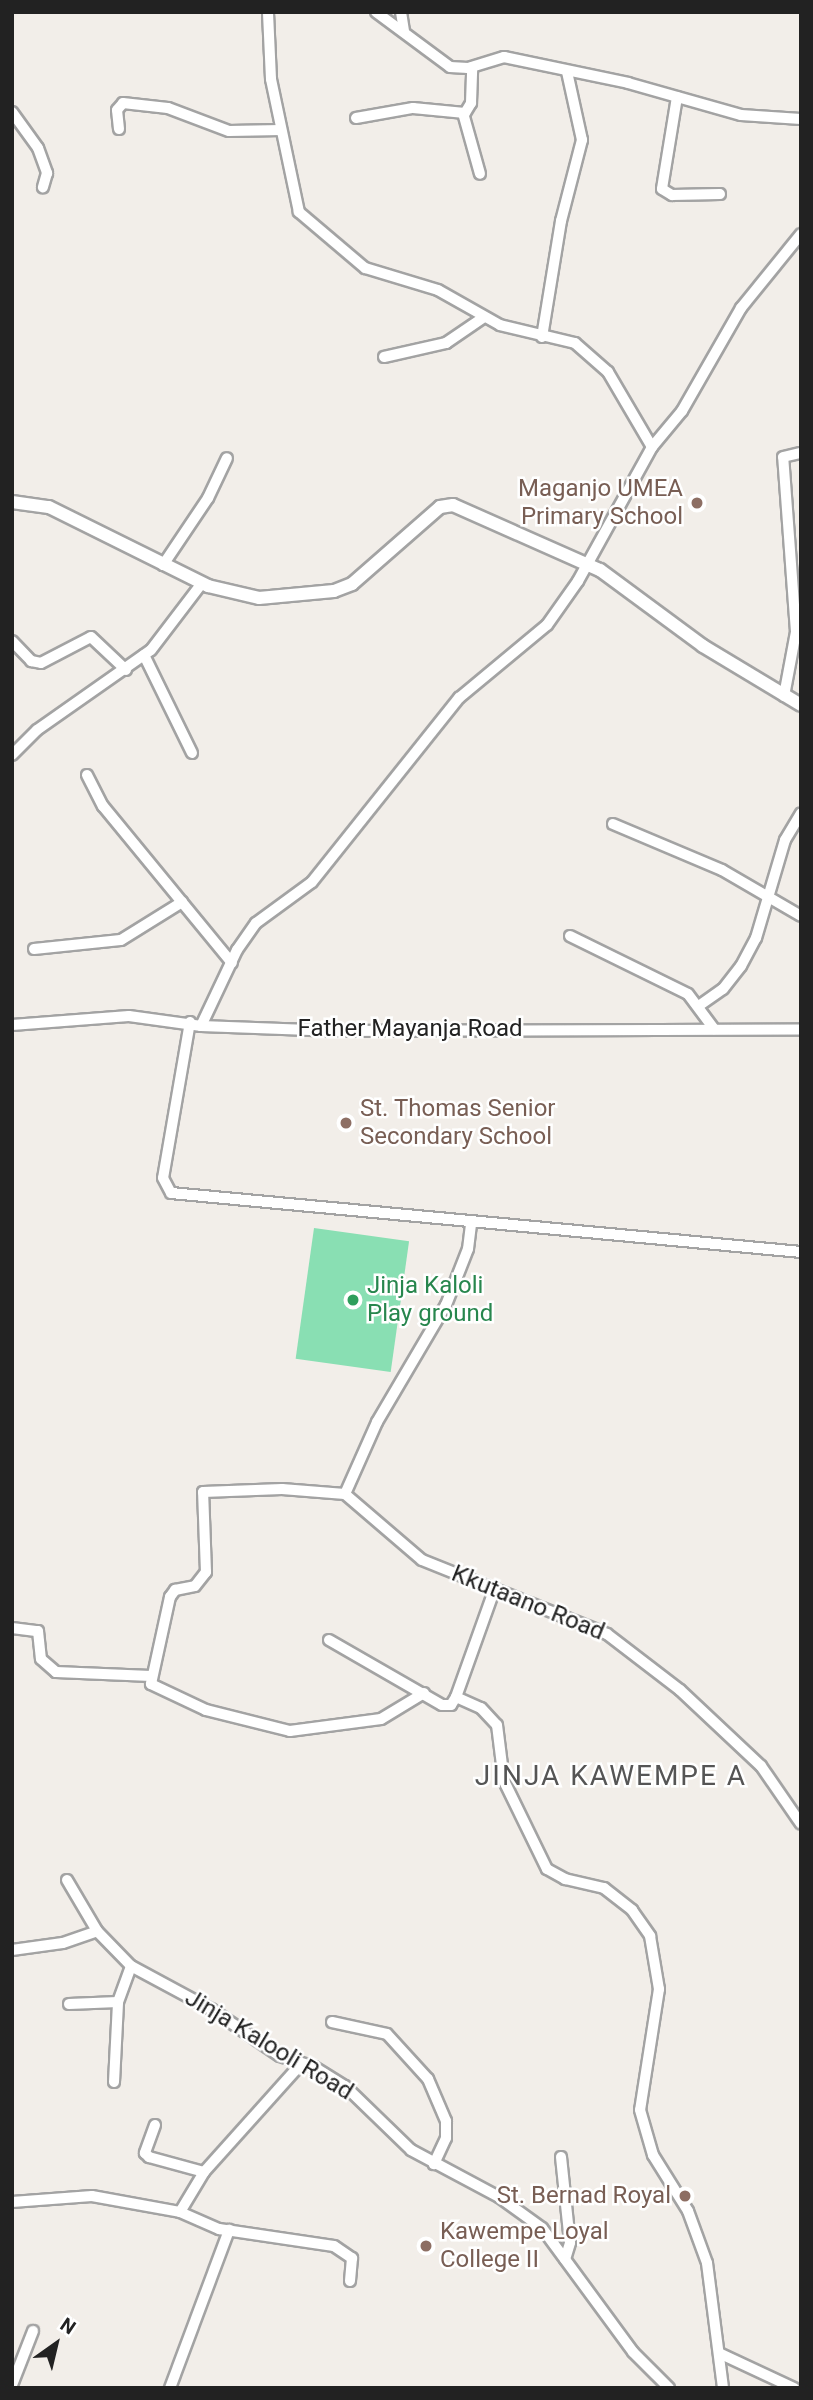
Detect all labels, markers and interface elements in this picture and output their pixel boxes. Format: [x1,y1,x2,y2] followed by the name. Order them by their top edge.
[518,475,683,531] place label: Maganjo UMEA Primary School
[689,495,705,511] marker: Maganjo UMEA Primary School
[298,1015,522,1043] street label: Father Mayanja Road
[360,1095,556,1151] place label: St. Thomas Senior Secondary School
[338,1115,354,1131] marker: St. Thomas Senior Secondary School
[367,1272,493,1328] place label: Jinja Kaloli Play ground
[345,1292,361,1308] marker: Jinja Kaloli Play ground
[447,1559,609,1647] street label: Kkutaano Road
[477,1759,745,1793] district label: JINJA KAWEMPE A
[180,1983,358,2107] street label: Jinja Kalooli Road
[497,2182,671,2210] place label: St. Bernad Royal
[677,2188,693,2204] marker: St. Bernad Royal
[440,2218,609,2274] place label: Kawempe Loyal College II
[418,2238,434,2254] marker: Kawempe Loyal College II
[21,2309,91,2379] north arrow
[56,2313,80,2339] text: N

